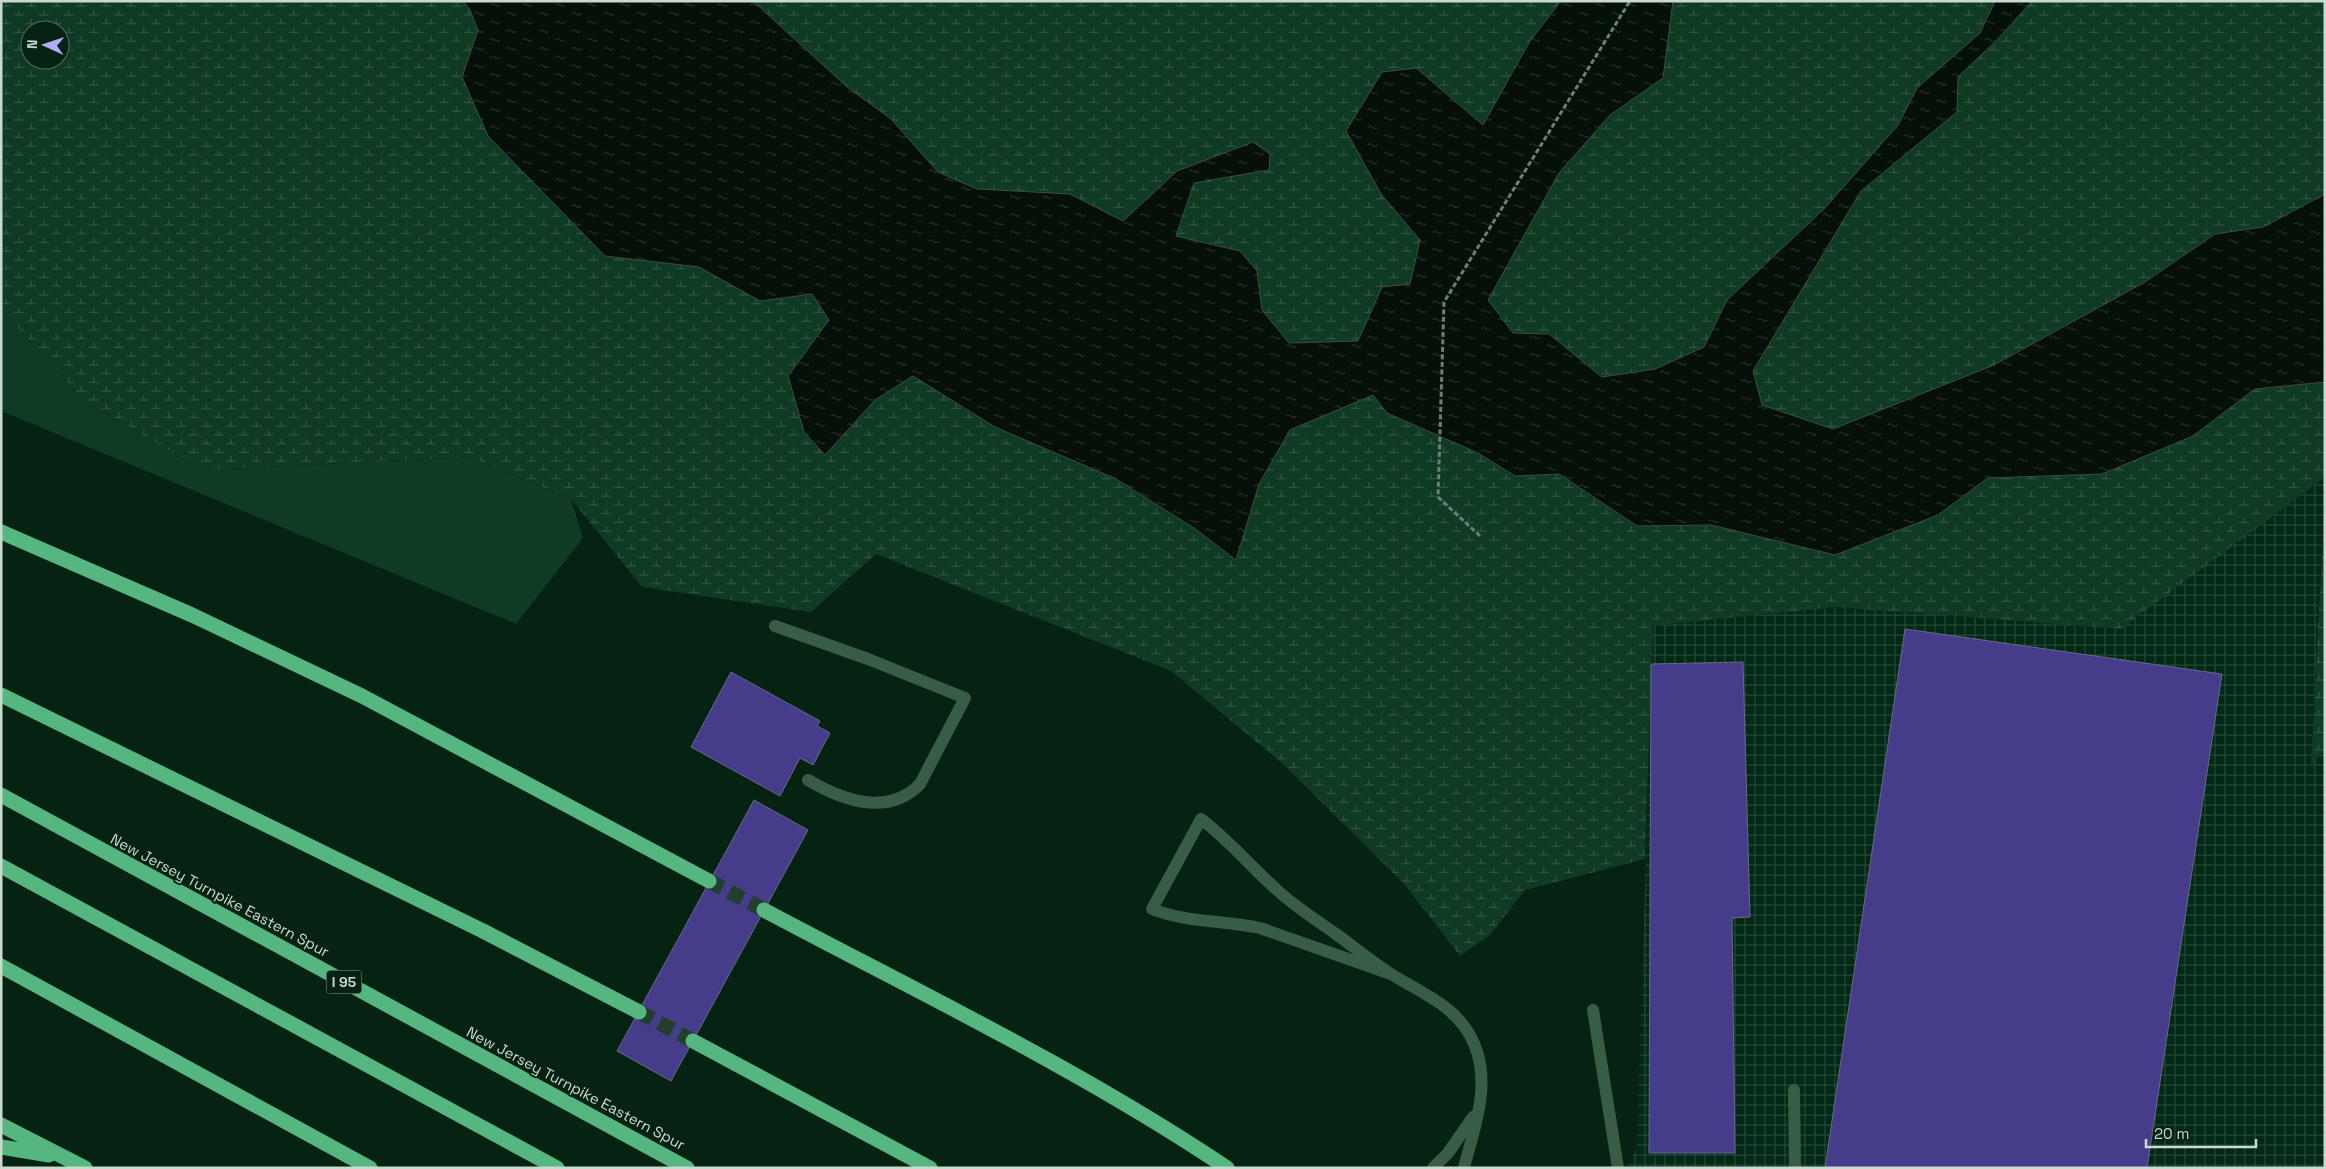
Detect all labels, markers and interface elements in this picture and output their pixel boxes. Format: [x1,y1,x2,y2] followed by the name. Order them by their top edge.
[20,20,70,70] north arrow
[23,39,41,49] text: N
[107,829,333,961] street label: New Jersey Turnpike Eastern Spur
[326,970,362,994] road number: I 95
[463,1022,689,1154] street label: New Jersey Turnpike Eastern Spur
[2146,1116,2256,1148] scale bar
[2154,1124,2189,1143] text: 20 m

